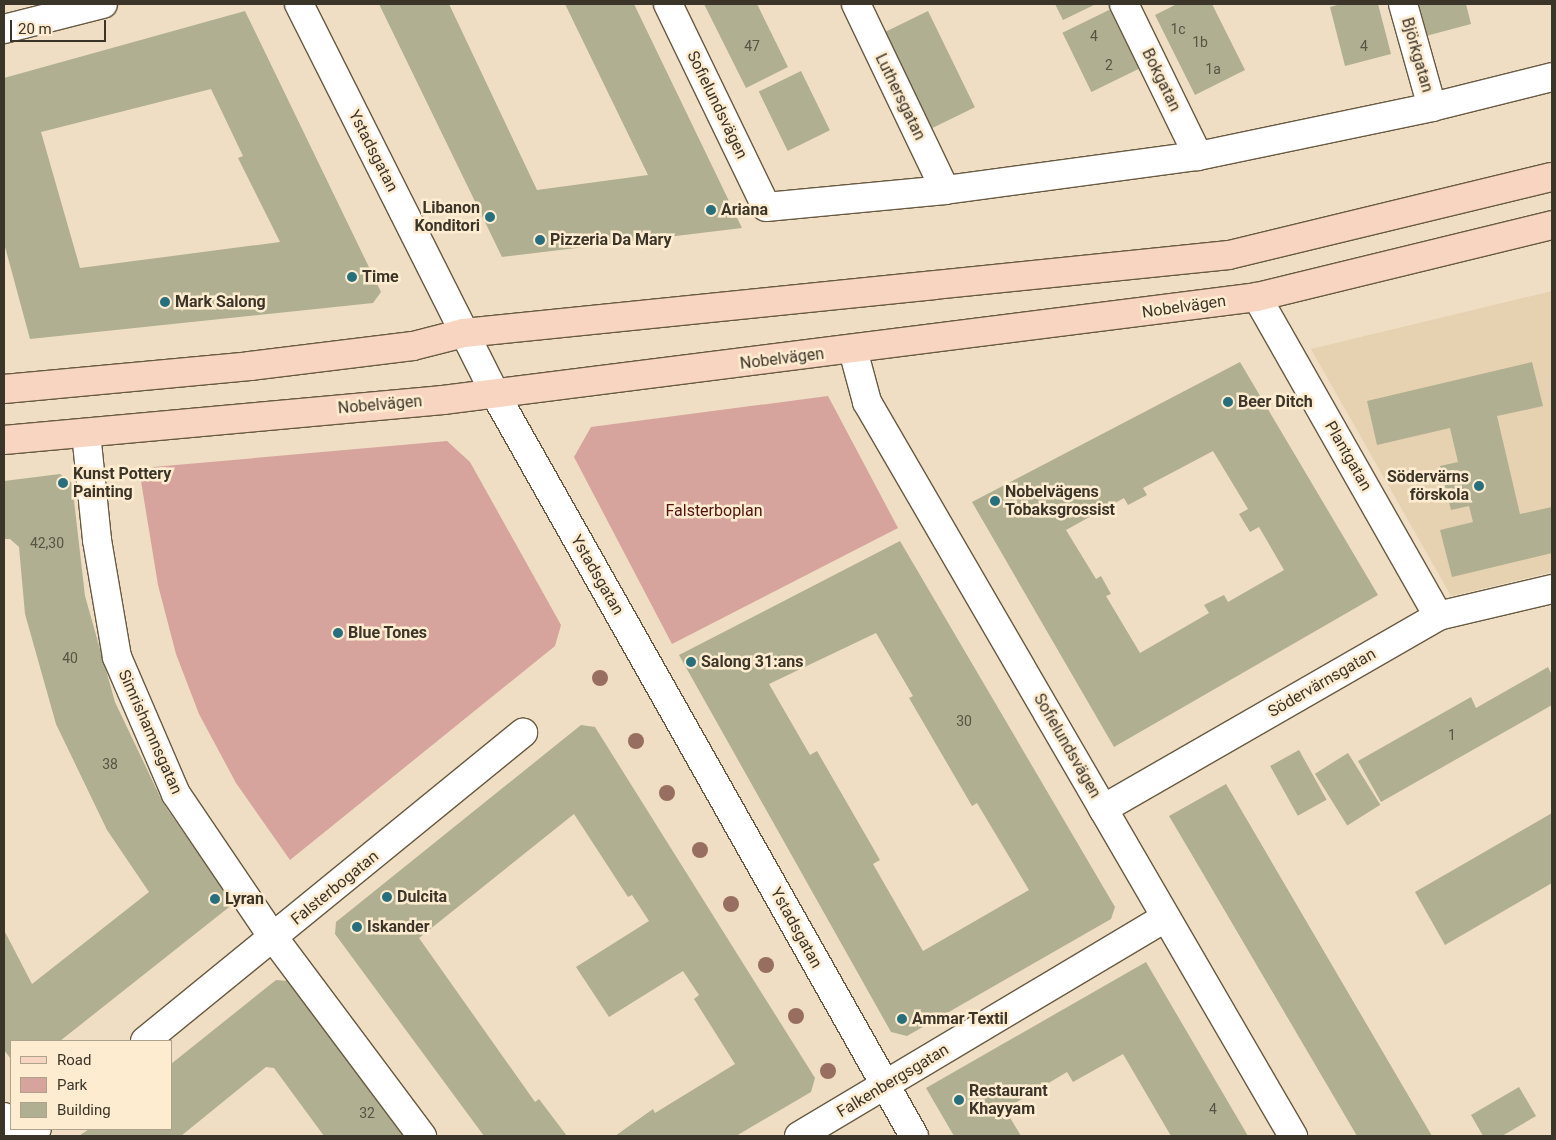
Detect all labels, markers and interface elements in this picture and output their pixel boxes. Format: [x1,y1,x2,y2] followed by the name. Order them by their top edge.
[12,10,109,42] scale bar
[1397,15,1437,95] street label: Björkgatan
[18,20,52,38] text: 20 m
[1170,21,1186,37] house number: 1c
[1090,28,1098,44] house number: 4
[1192,34,1208,50] house number: 1b
[744,38,760,54] house number: 47
[1360,38,1368,54] house number: 4
[1138,45,1184,115] street label: Bokgatan
[683,48,751,162] street label: Sofielundsvägen
[871,51,929,143] street label: Luthersgatan
[1105,57,1113,73] house number: 2
[1205,61,1221,77] house number: 1a
[344,107,402,195] street label: Ystadsgatan
[414,198,480,236] place label: Libanon Konditori
[721,200,768,220] place label: Ariana
[705,204,717,216] marker: Ariana
[484,211,496,223] marker: Libanon Konditori
[550,230,672,250] place label: Pizzeria Da Mary
[534,234,546,246] marker: Pizzeria Da Mary
[362,267,399,287] place label: Time
[346,271,358,283] marker: Time
[175,292,266,312] place label: Mark Salong
[1141,292,1227,322] street label: Nobelvägen
[159,296,171,308] marker: Mark Salong
[739,344,825,374] street label: Nobelvägen
[337,392,423,418] street label: Nobelvägen
[1238,392,1313,412] place label: Beer Ditch
[1222,396,1234,408] marker: Beer Ditch
[1320,418,1376,494] street label: Plantgatan
[73,464,171,502] place label: Kunst Pottery Painting
[1387,467,1469,505] place label: Södervärns förskola
[57,477,69,489] marker: Kunst Pottery Painting
[1473,480,1485,492] marker: Södervärns förskola
[1005,482,1115,520] place label: Nobelvägens Tobaksgrossist
[989,495,1001,507] marker: Nobelvägens Tobaksgrossist
[665,501,763,521] park label: Falsterboplan
[566,532,628,618] street label: Ystadsgatan
[30,535,64,551] house number: 42,30
[348,623,427,643] place label: Blue Tones
[332,627,344,639] marker: Blue Tones
[1265,644,1379,722] street label: Södervärnsgatan
[62,650,78,666] house number: 40
[701,652,803,672] place label: Salong 31:ans
[685,656,697,668] marker: Salong 31:ans
[114,667,186,797] street label: Simrishamnsgatan
[1029,690,1105,802] street label: Sofielundsvägen
[956,713,972,729] house number: 30
[1448,727,1456,743] house number: 1
[102,756,118,772] house number: 38
[287,847,383,929] street label: Falsterbogatan
[766,884,826,972] street label: Ystadsgatan
[397,887,447,907] place label: Dulcita
[225,889,264,909] place label: Lyran
[381,891,393,903] marker: Dulcita
[209,893,221,905] marker: Lyran
[367,917,429,937] place label: Iskander
[351,921,363,933] marker: Iskander
[912,1009,1008,1029] place label: Ammar Textil
[896,1013,908,1025] marker: Ammar Textil
[10,1040,172,1130] legend
[834,1040,952,1122] street label: Falkenbergsgatan
[57,1051,91,1069] text: Road
[57,1076,87,1094] text: Park
[969,1081,1048,1119] place label: Restaurant Khayyam
[953,1094,965,1106] marker: Restaurant Khayyam
[57,1101,111,1119] text: Building
[1209,1101,1217,1117] house number: 4
[359,1105,375,1121] house number: 32

